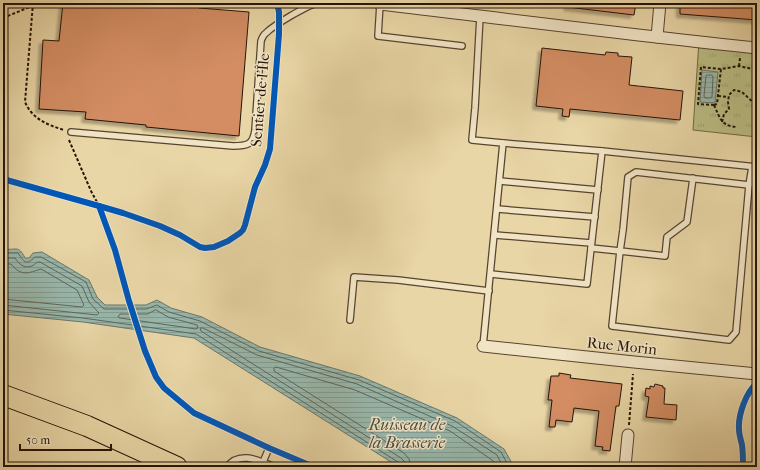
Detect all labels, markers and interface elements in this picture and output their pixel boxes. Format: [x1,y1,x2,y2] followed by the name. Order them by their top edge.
[247,52,273,148] street label: Sentier de l'Île
[586,333,658,359] street label: Rue Morin
[368,415,446,452] water label: Ruisseau de la Brasserie
[20,426,111,452] scale bar
[26,433,50,447] text: 50 m

